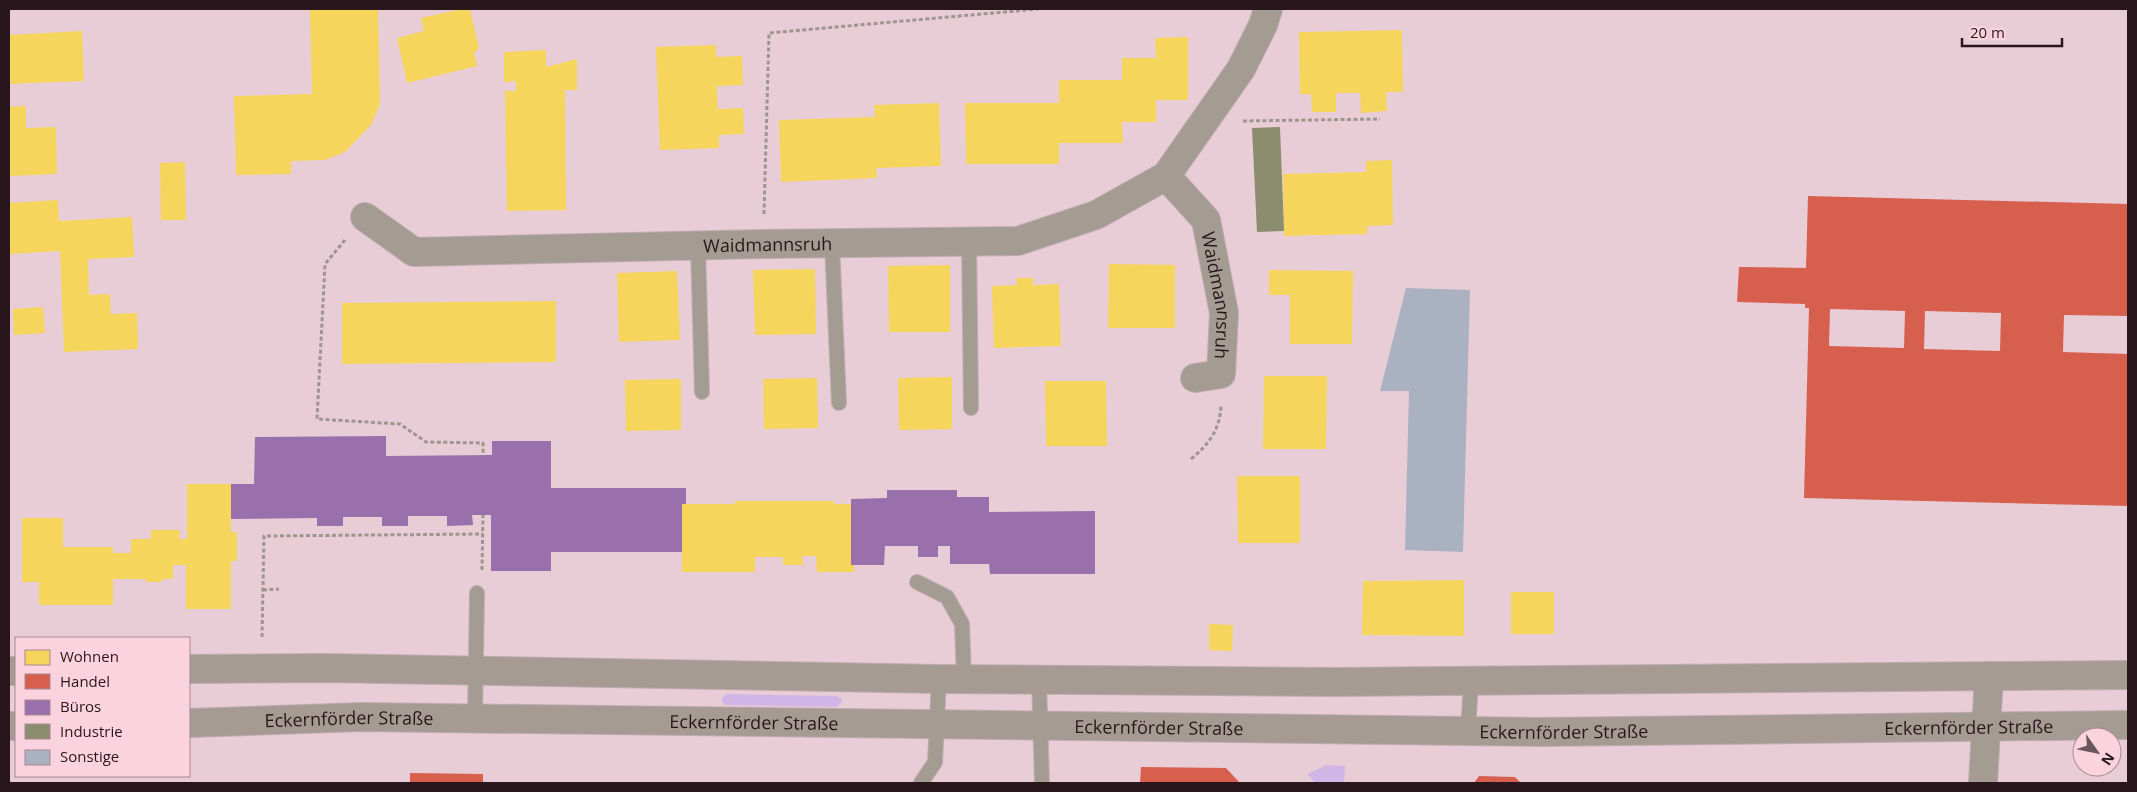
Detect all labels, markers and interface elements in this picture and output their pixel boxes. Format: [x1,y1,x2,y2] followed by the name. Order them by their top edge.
[1962,15,2062,47] scale bar
[1970,22,2005,42] text: 20 m
[1197,230,1236,360] street label: Waidmannsruh
[703,231,832,257] street label: Waidmannsruh
[15,637,190,777] legend
[60,646,119,666] text: Wohnen
[60,671,110,691] text: Handel
[60,696,101,716] text: Büros
[264,705,434,732] street label: Eckernförder Straße
[669,709,839,735] street label: Eckernförder Straße
[1074,714,1244,740] street label: Eckernförder Straße
[1884,714,2053,740] street label: Eckernförder Straße
[1479,719,1648,744] street label: Eckernförder Straße
[60,721,123,741] text: Industrie
[2072,727,2122,777] north arrow
[60,746,119,766] text: Sonstige
[2097,749,2119,769] text: N

